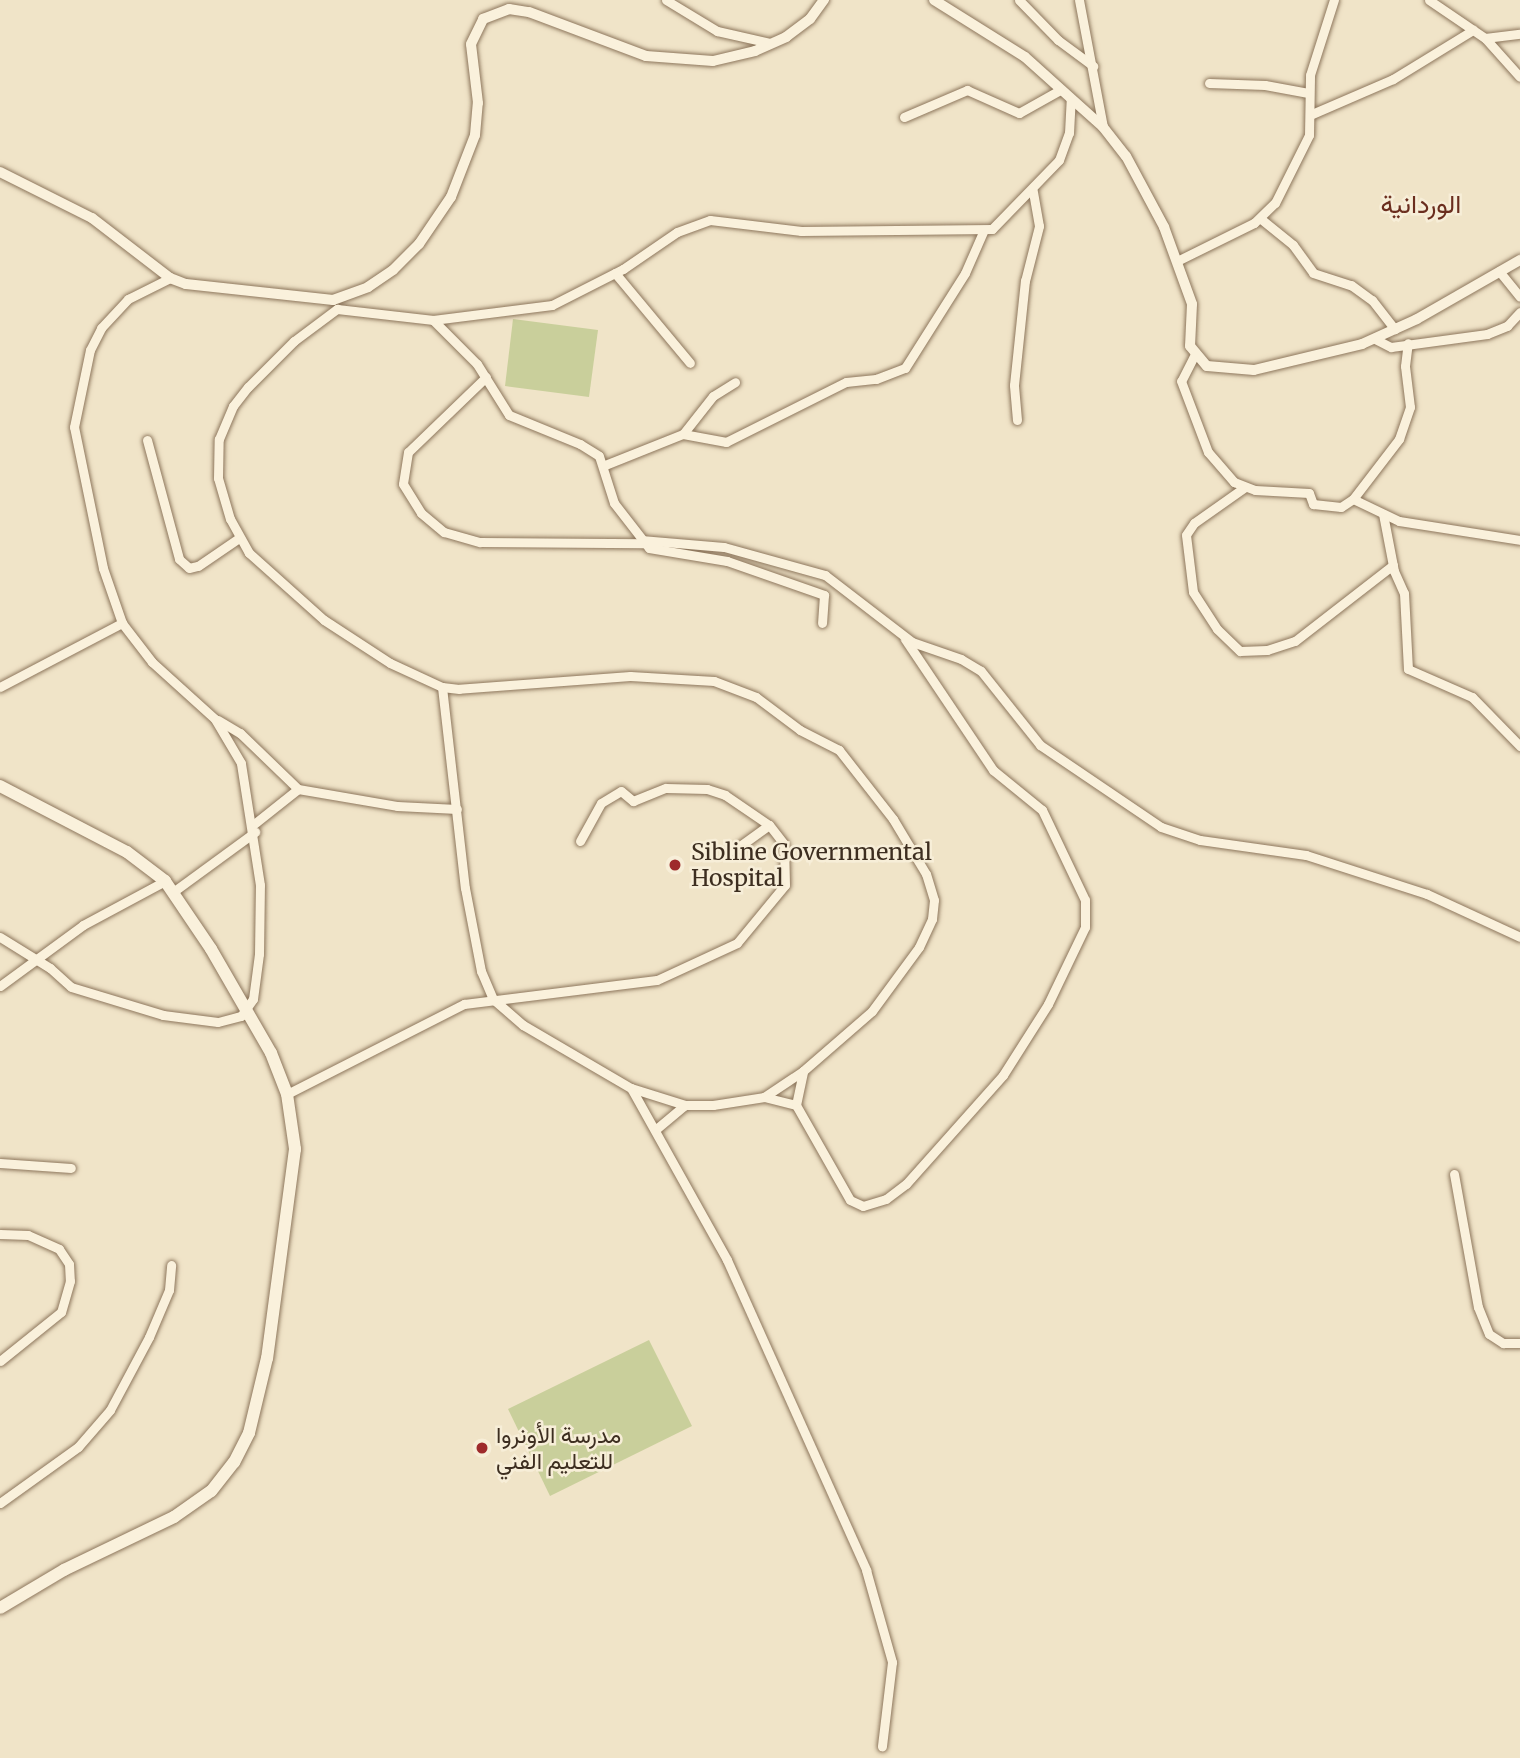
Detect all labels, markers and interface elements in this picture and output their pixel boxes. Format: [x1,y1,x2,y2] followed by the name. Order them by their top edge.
[1381,188,1461,220] district label: الوردانية
[691,838,932,892] place label: Sibline Governmental Hospital
[665,855,685,875] marker: Sibline Governmental Hospital
[496,1421,621,1475] place label: مدرسة الأونروا للتعليم الفني
[474,1440,490,1456] marker: مدرسة الأونروا للتعليم الفني

